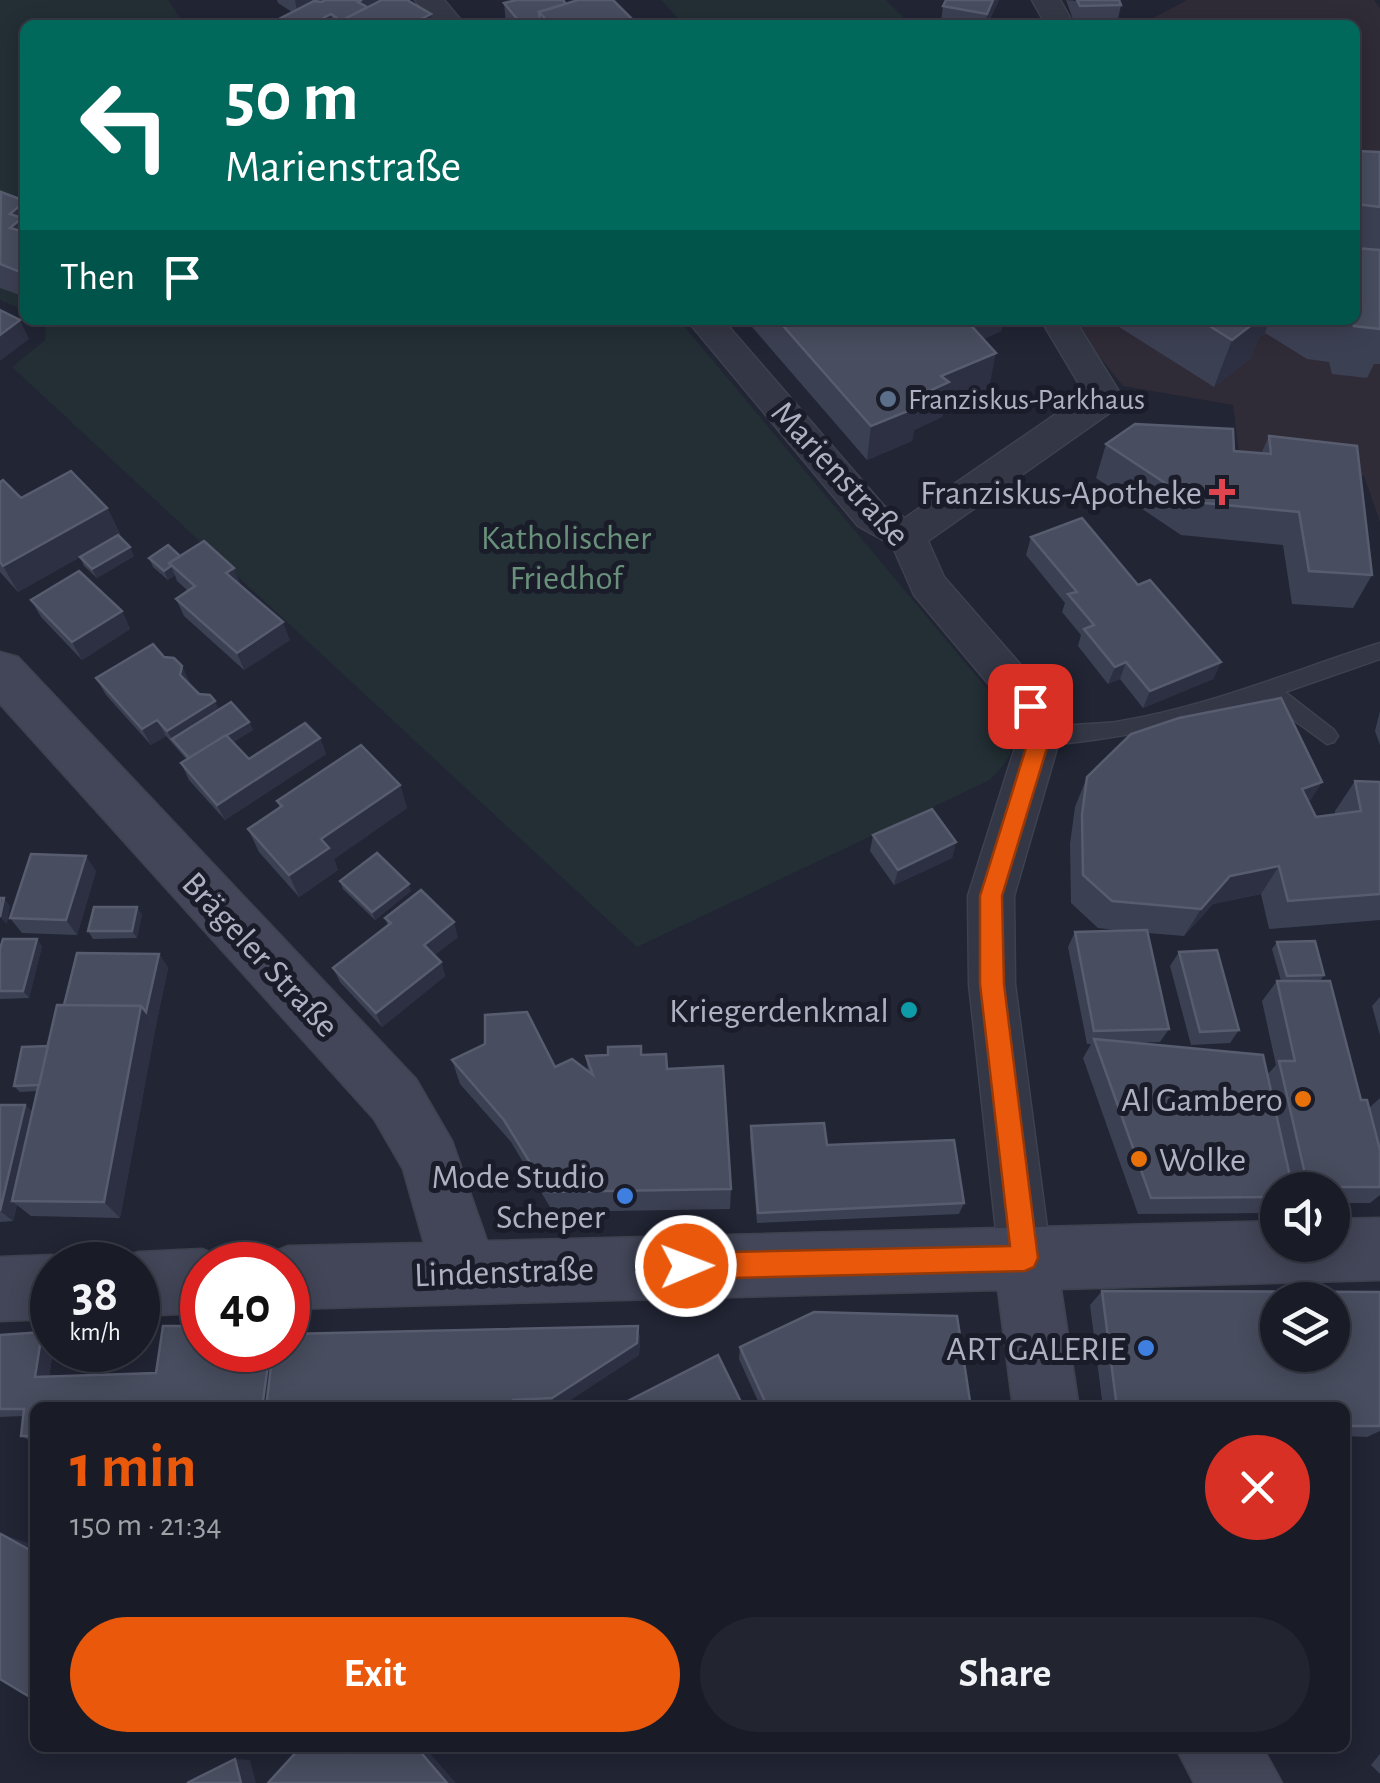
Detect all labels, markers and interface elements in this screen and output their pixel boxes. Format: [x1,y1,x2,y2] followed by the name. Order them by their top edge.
[60,60,190,190] icon: left
[225,63,359,133] text: 50 m
[225,145,461,190] text: Marienstraße
[155,250,210,305] icon: arrive
[60,259,135,297] text: Then
[908,385,1145,415] place label: Franziskus-Parkhaus
[877,388,899,410] marker: Franziskus-Parkhaus
[764,395,915,553] street label: Marienstraße
[920,476,1202,511] place label: Franziskus-Apotheke
[1211,481,1233,503] marker: Franziskus-Apotheke
[481,521,652,596] park label: Katholischer Friedhof
[988,664,1073,749] pin
[1003,679,1058,734] icon: arrive
[175,866,345,1044] street label: Brägeler Straße
[669,994,889,1029] place label: Kriegerdenkmal
[898,999,920,1021] marker: Kriegerdenkmal
[1121,1083,1283,1118] place label: Al Gambero
[1292,1088,1314,1110] marker: Al Gambero
[1159,1143,1246,1178] place label: Wolke
[1128,1148,1150,1170] marker: Wolke
[432,1160,606,1235] place label: Mode Studio Scheper
[1260,1172,1350,1372] map controls
[1260,1172,1350,1262] button: sound
[614,1185,636,1207] marker: Mode Studio Scheper
[634,1214,738,1318] position arrow
[180,1242,310,1372] speed limit sign: 40
[413,1252,595,1293] street label: Lindenstraße
[72,1270,118,1320] text: 38
[1260,1282,1350,1372] button: layers
[69,1320,121,1345] text: km/h
[946,1332,1126,1367] place label: ART GALERIE
[1135,1337,1157,1359] marker: ART GALERIE
[1205,1435,1310,1540] button: close
[70,1438,196,1498] text: 1 min
[70,1509,222,1541] text: 150 m · 21:34
[70,1617,680,1732] button: Exit
[700,1617,1310,1732] button: Share

